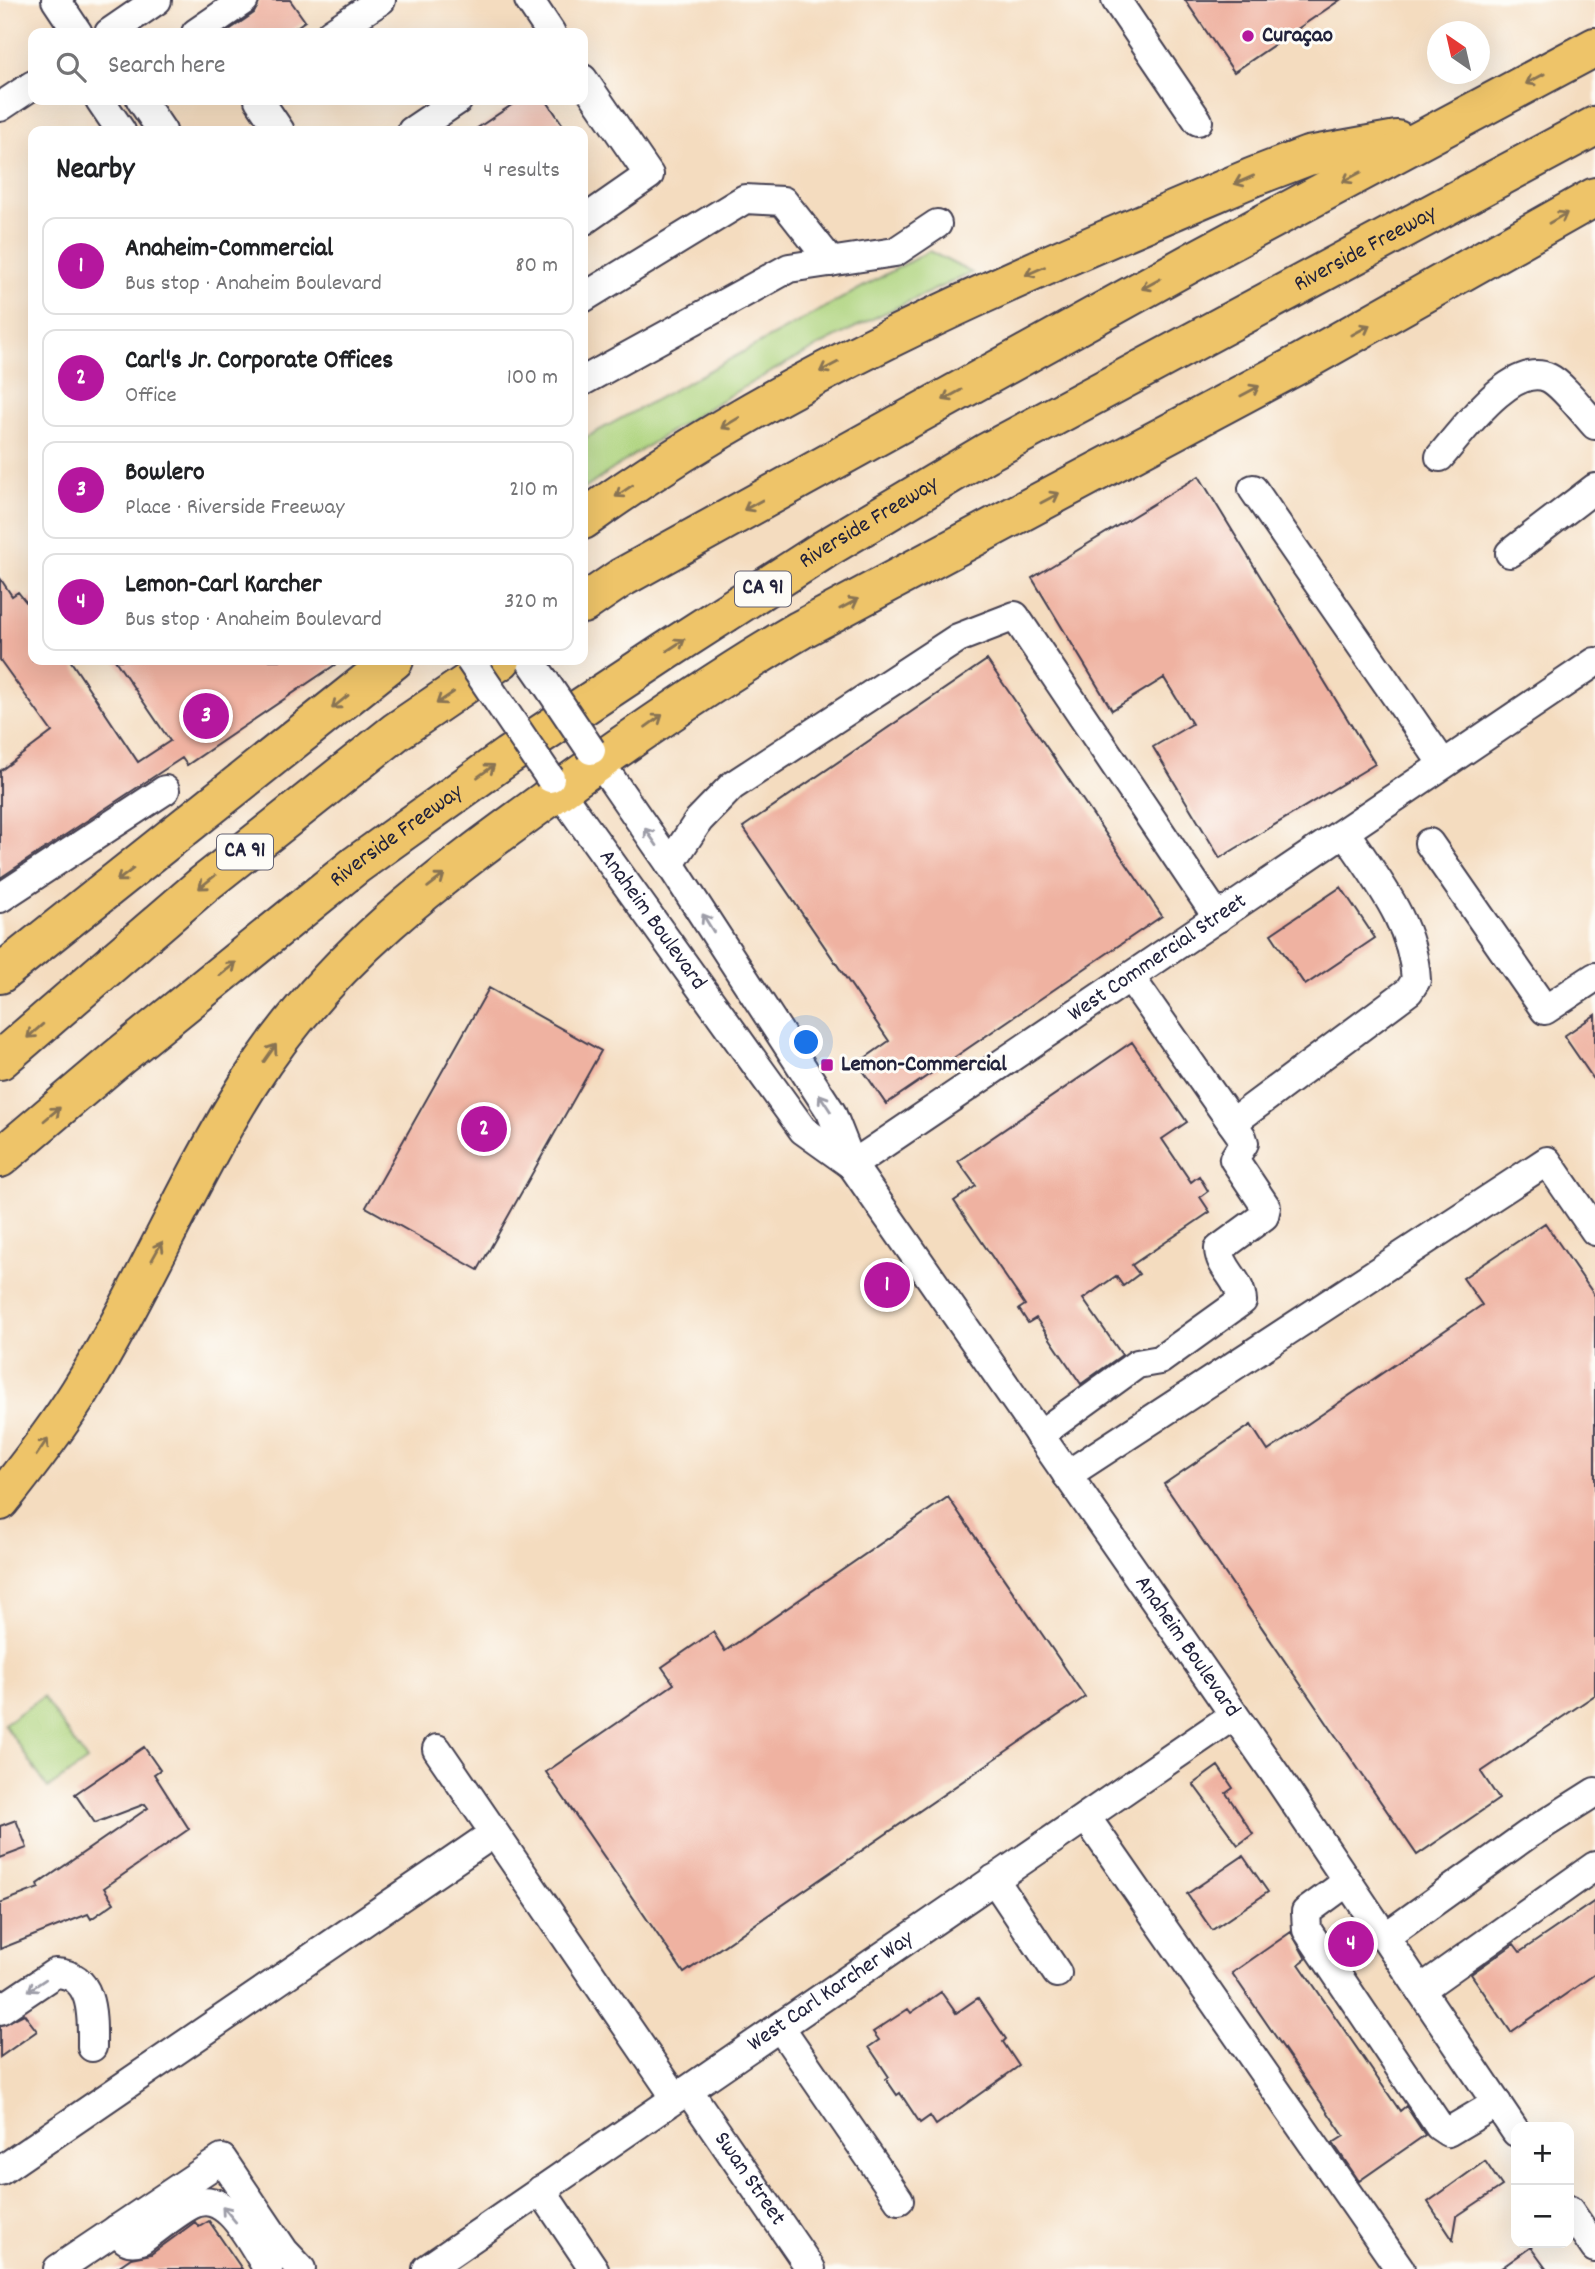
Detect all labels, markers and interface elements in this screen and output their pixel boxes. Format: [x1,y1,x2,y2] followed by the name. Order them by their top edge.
[1262,20,1333,53] place label: Curaçao
[1427,21,1490,84] north arrow
[28,28,588,105] search box
[1240,28,1256,44] marker: Curaçao
[52,48,90,86] icon: search
[108,48,226,85] text: Search here
[1525,73,1546,86] one-way arrow
[56,150,134,193] text: Nearby
[483,155,560,188] text: 4 results
[1342,170,1362,184] one-way arrow
[1234,175,1255,188] one-way arrow
[1288,197,1443,301] street label: Riverside Freeway
[1548,211,1568,225] one-way arrow
[125,231,333,268] text: Anaheim-Commercial
[78,250,84,283] text: 1
[515,250,558,283] text: 80 m
[1025,265,1047,278] one-way arrow
[125,268,382,301] text: Bus stop · Anaheim Boulevard
[1142,277,1162,291] one-way arrow
[1350,323,1371,336] one-way arrow
[125,343,393,380] text: Carl's Jr. Corporate Offices
[819,361,840,375] one-way arrow
[76,362,86,395] text: 2
[507,362,558,395] text: 100 m
[125,380,177,413] text: Office
[1240,383,1260,397] one-way arrow
[943,388,963,402] one-way arrow
[721,416,741,430] one-way arrow
[125,455,204,492] text: Bowlero
[793,468,946,578] street label: Riverside Freeway
[76,474,86,507] text: 3
[509,474,558,507] text: 210 m
[615,484,634,498] one-way arrow
[1039,491,1060,504] one-way arrow
[125,492,345,525] text: Place · Riverside Freeway
[744,498,764,512] one-way arrow
[125,567,322,604] text: Lemon-Carl Karcher
[735,572,791,606] road number: CA 91
[76,586,86,619] text: 4
[504,586,558,619] text: 320 m
[838,597,859,611] one-way arrow
[125,604,382,637] text: Bus stop · Anaheim Boulevard
[665,638,685,652] one-way arrow
[183,690,229,742] pin: 3
[436,691,455,705] one-way arrow
[332,694,350,709] one-way arrow
[644,714,663,728] one-way arrow
[476,764,495,779] one-way arrow
[323,776,471,896] street label: Riverside Freeway
[644,828,658,847] one-way arrow
[217,834,273,870] road number: CA 91
[590,843,714,997] street label: Anaheim Boulevard
[116,867,134,883] one-way arrow
[426,874,445,889] one-way arrow
[199,875,217,890] one-way arrow
[1061,886,1254,1031] street label: West Commercial Street
[700,914,714,934] one-way arrow
[218,961,236,977] one-way arrow
[26,1023,44,1039] one-way arrow
[789,1025,823,1059] your location
[263,1044,277,1063] one-way arrow
[841,1049,1007,1082] place label: Lemon-Commercial
[819,1057,835,1073] marker: Lemon-Commercial
[817,1093,831,1113] one-way arrow
[461,1103,507,1155] pin: 2
[43,1106,61,1122] one-way arrow
[151,1241,164,1262] one-way arrow
[864,1259,910,1311] pin: 1
[35,1438,49,1457] one-way arrow
[1126,1569,1248,1724] street label: Anaheim Boulevard
[1328,1918,1374,1970] pin: 4
[741,1922,921,2061] street label: West Carl Karcher Way
[28,1978,47,1992] one-way arrow
[1511,2122,1574,2248] map controls
[1511,2122,1574,2185] button: +
[705,2125,793,2233] street label: Swan Street
[1511,2185,1574,2248] button: −
[221,2205,237,2223] one-way arrow

